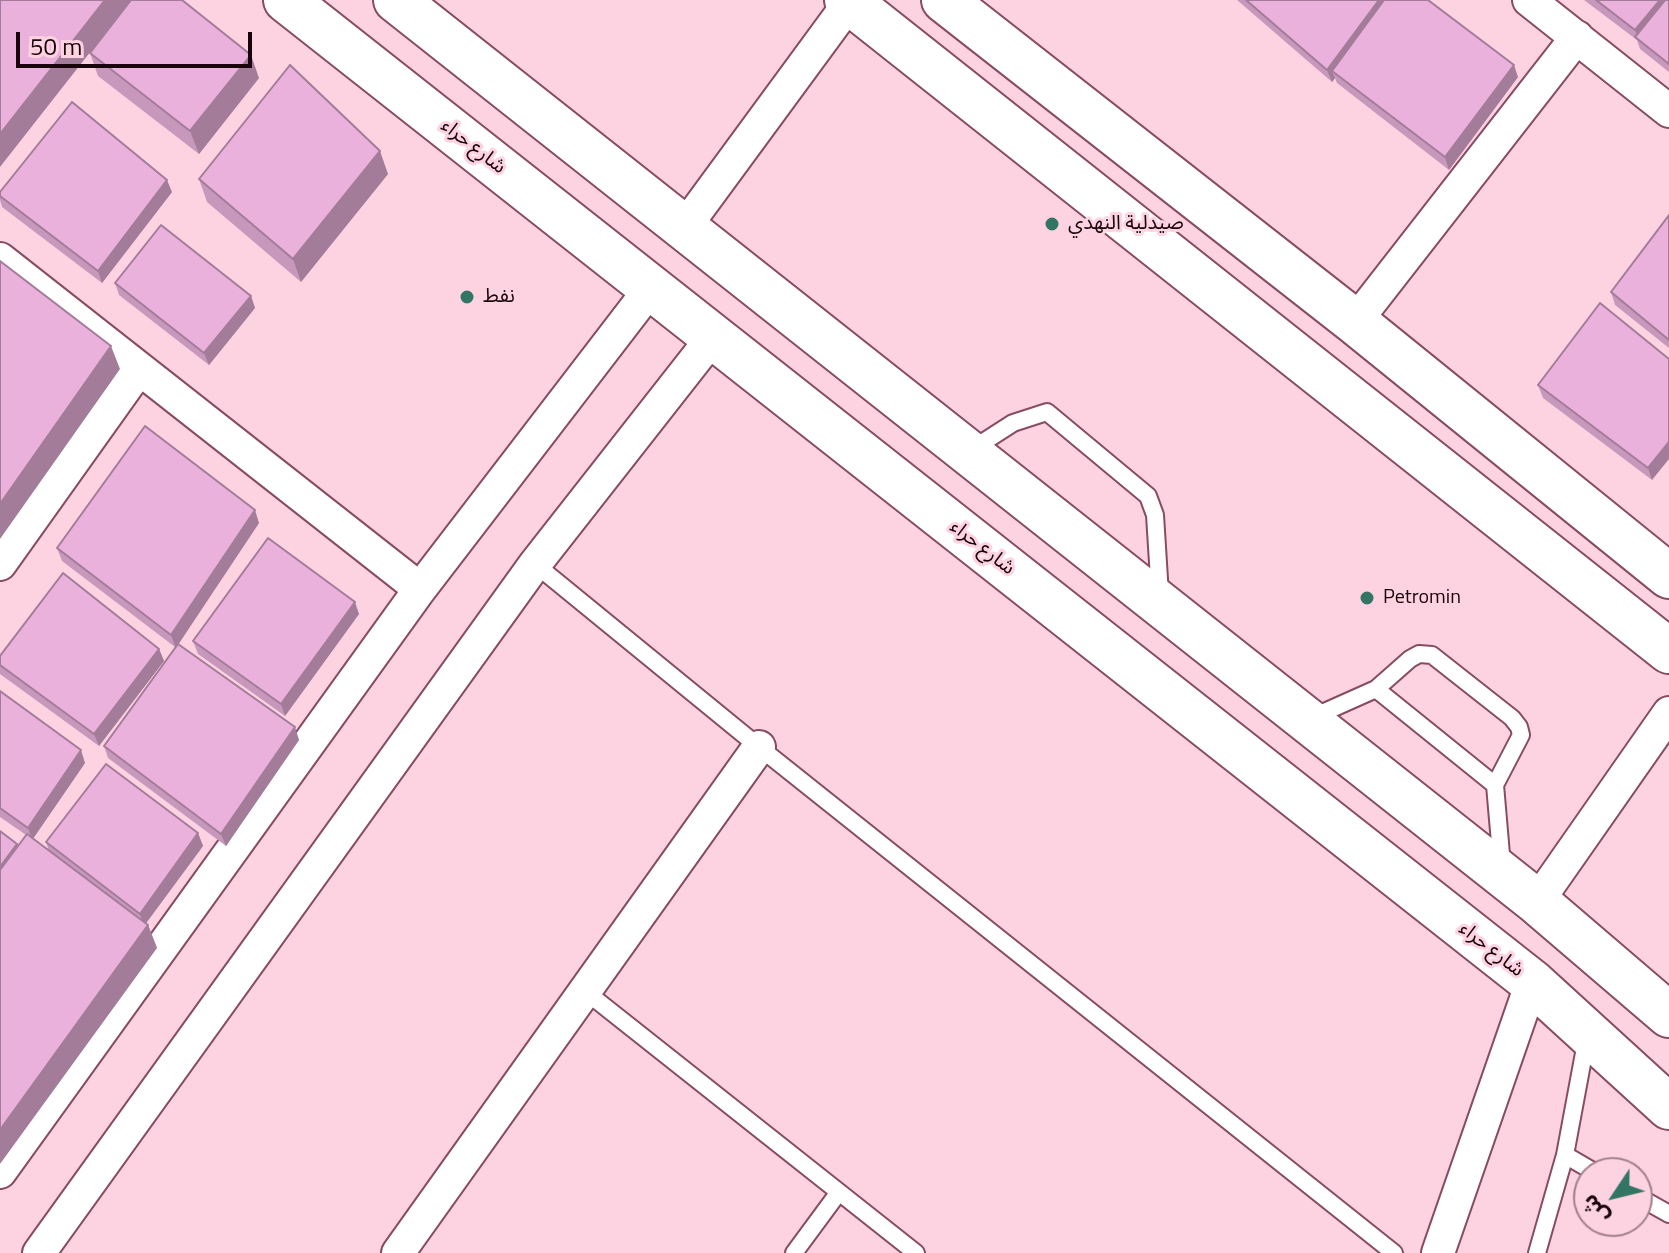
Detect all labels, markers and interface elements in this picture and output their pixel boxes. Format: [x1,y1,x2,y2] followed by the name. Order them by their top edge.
[20,16,256,66] scale bar
[30,28,82,64] text: 50 m
[436,114,510,180] street label: شارع حراء
[1068,212,1184,236] place label: صيدلية النهدي
[1043,215,1061,233] marker: صيدلية النهدي
[483,285,515,309] place label: نفط
[458,288,476,306] marker: نفط
[945,515,1019,581] street label: شارع حراء
[1383,586,1461,610] place label: Petromin
[1358,589,1376,607] marker: Petromin
[1454,917,1528,983] street label: شارع حراء
[1573,1157,1653,1237] north arrow
[1572,1188,1618,1232] text: ش

